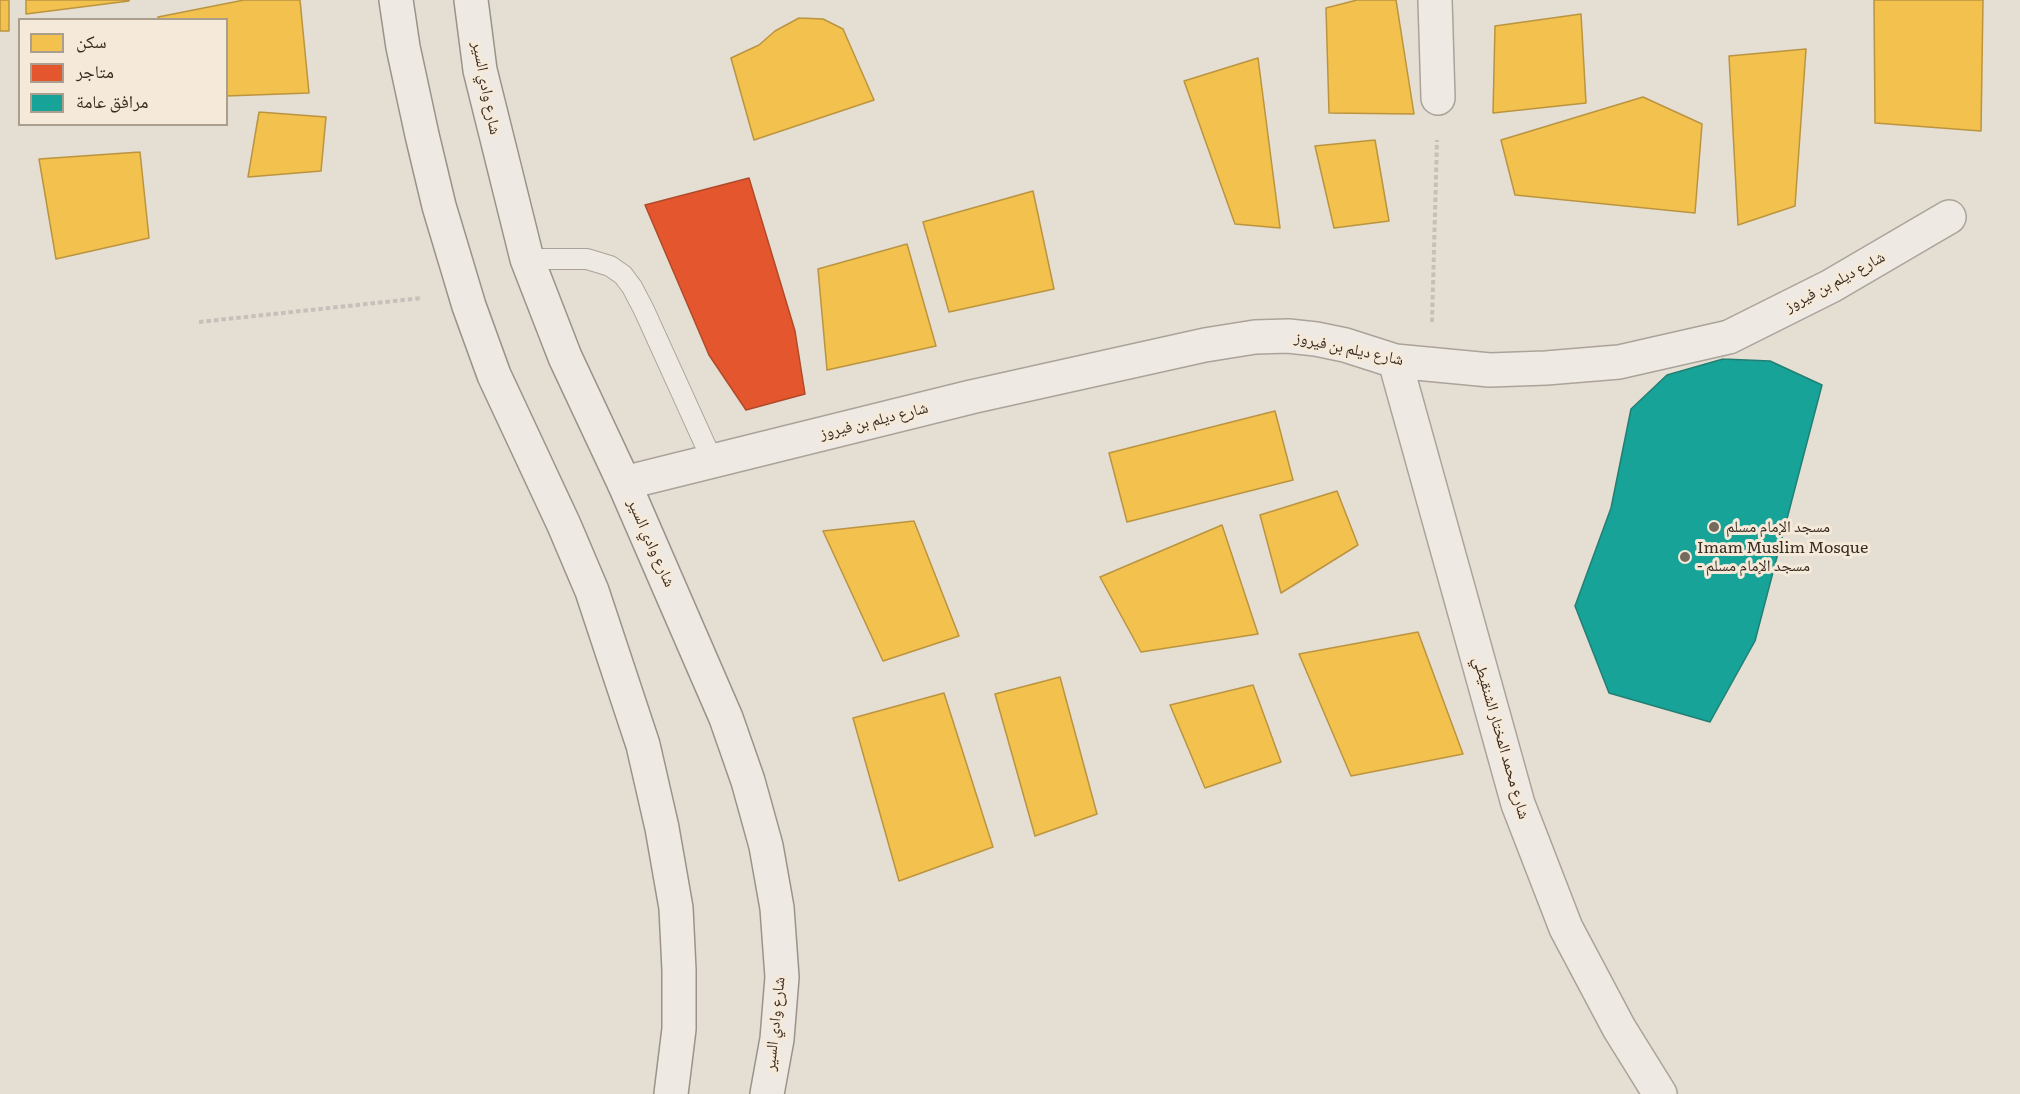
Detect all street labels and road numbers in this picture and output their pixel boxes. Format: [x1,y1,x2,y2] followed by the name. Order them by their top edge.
[468,40,504,136] street label: شارع وادي السير
[1782,247,1888,317] street label: شارع ديلم بن فيروز
[1293,328,1405,370] street label: شارع ديلم بن فيروز
[818,398,930,444] street label: شارع ديلم بن فيروز
[623,496,679,590] street label: شارع وادي السير
[1469,655,1533,821] street label: شارع محمد المختار الشنقيطي
[761,976,789,1072] street label: شارع وادي السير

